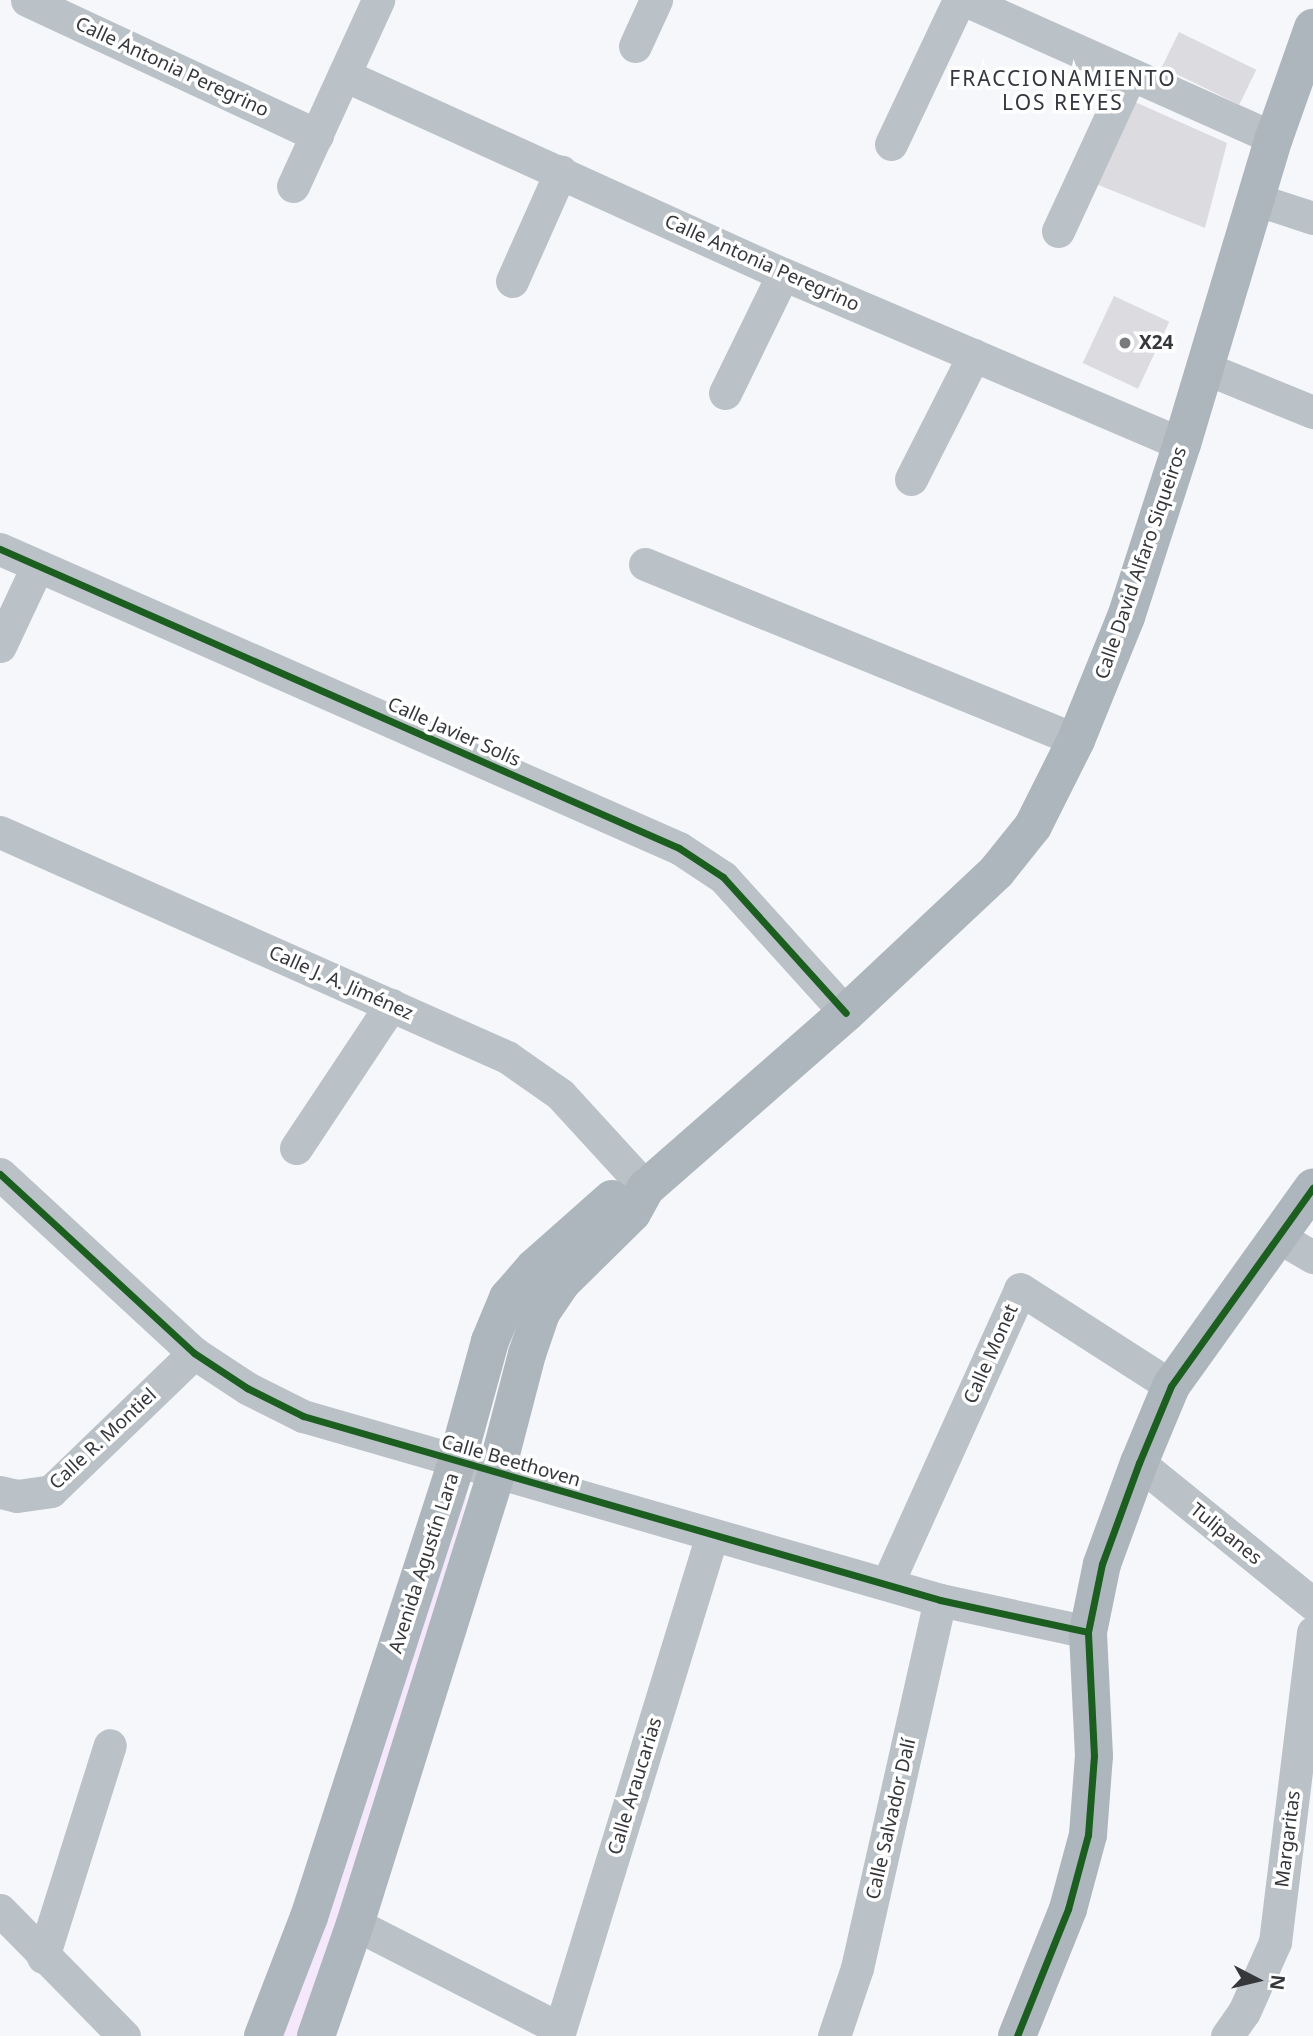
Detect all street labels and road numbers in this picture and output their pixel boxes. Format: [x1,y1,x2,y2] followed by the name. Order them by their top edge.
[72,12,272,122] street label: Calle Antonia Peregrino
[661,210,863,316] street label: Calle Antonia Peregrino
[1090,444,1192,682] street label: Calle David Alfaro Siqueiros
[384,693,524,771] street label: Calle Javier Solís
[265,941,417,1025] street label: Calle J. A. Jiménez
[959,1301,1023,1407] street label: Calle Monet
[45,1384,161,1494] street label: Calle R. Montiel
[439,1430,583,1492] street label: Calle Beethoven
[384,1470,464,1656] street label: Avenida Agustín Lara
[1186,1498,1266,1570] street label: Tulipanes
[603,1715,667,1857] street label: Calle Araucarias
[861,1736,921,1902] street label: Calle Salvador Dalí
[1271,1789,1305,1889] street label: Margaritas

